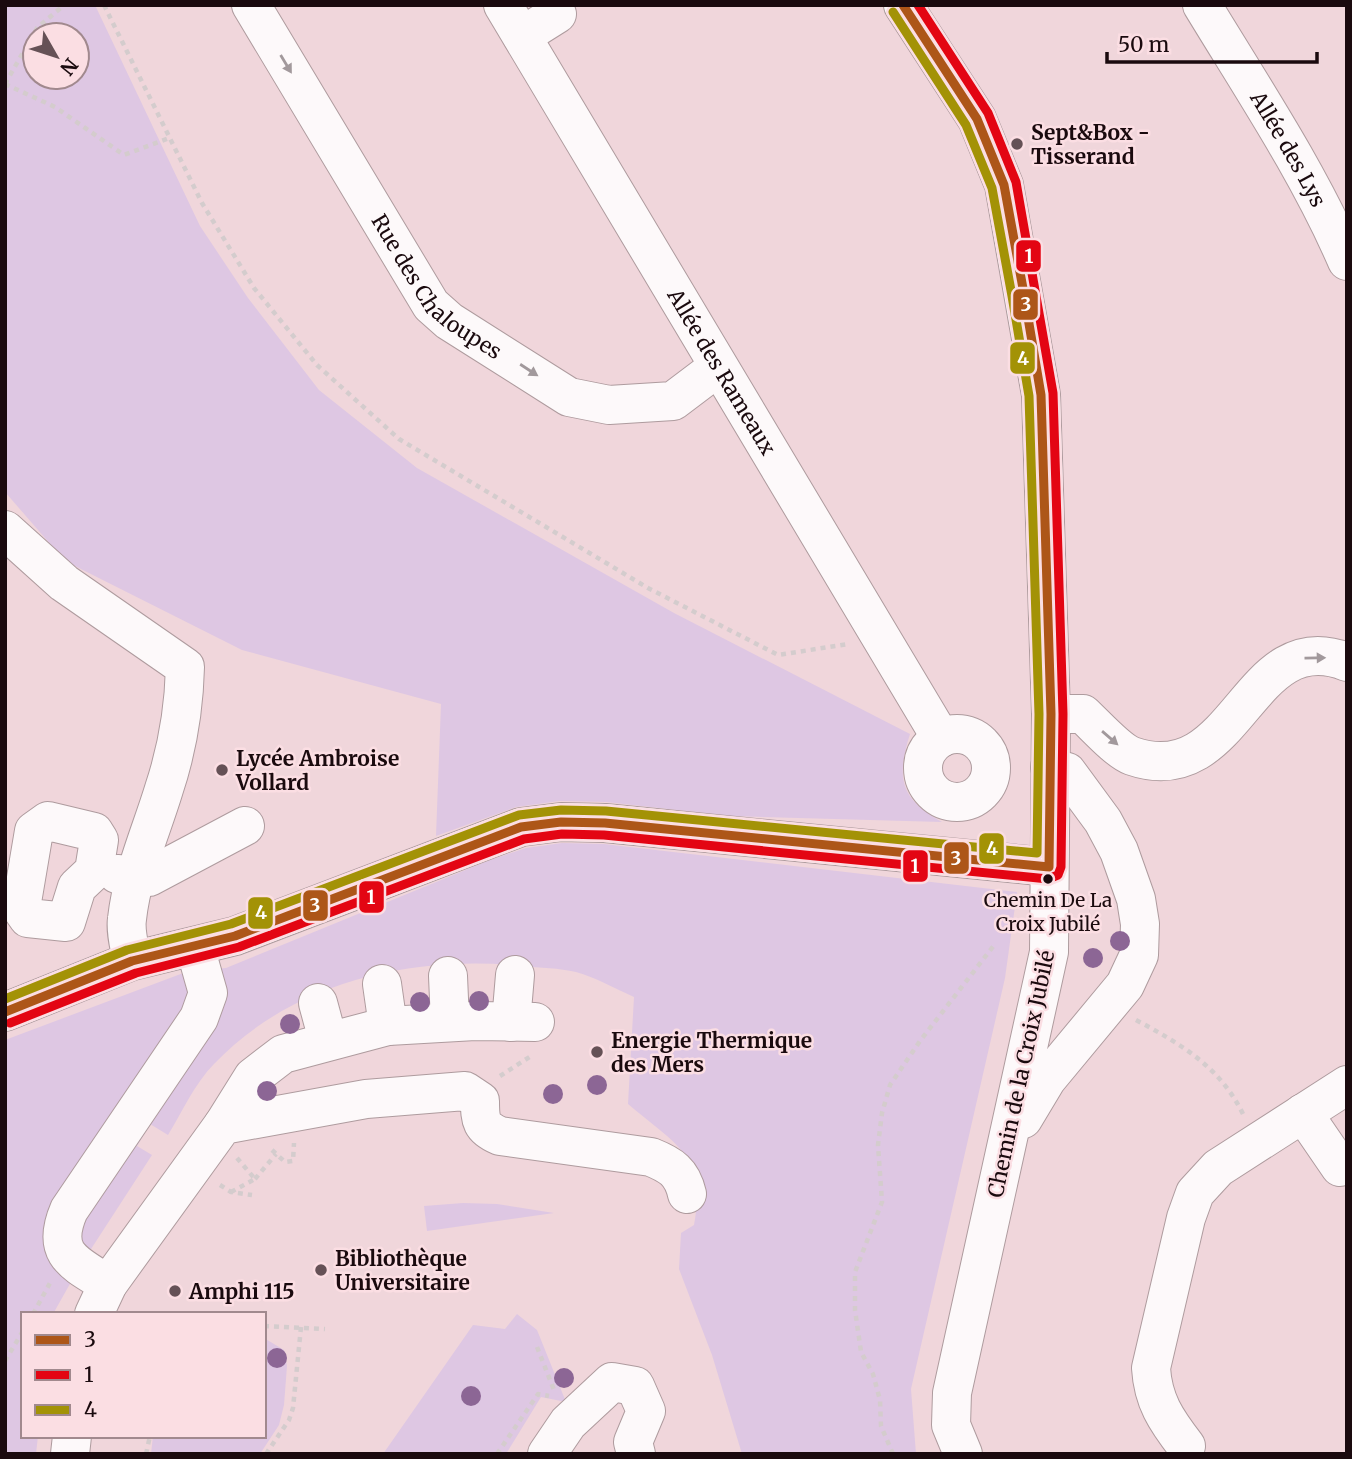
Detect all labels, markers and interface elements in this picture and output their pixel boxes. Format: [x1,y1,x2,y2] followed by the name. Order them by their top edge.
[21,21,91,91] north arrow
[1107,21,1317,65] scale bar
[1118,31,1169,58] text: 50 m
[55,53,83,80] text: N
[280,54,292,73] one-way arrow
[1244,85,1332,211] street label: Allée des Lys
[1031,119,1150,170] place label: Sept&Box - Tisserand
[1009,136,1025,152] marker: Sept&Box - Tisserand
[366,209,507,365] street label: Rue des Chaloupes
[1015,239,1042,273] line badge: 1
[1025,244,1034,268] text: 1
[661,283,782,460] street label: Allée des Rameaux
[1012,288,1039,321] line badge: 3
[1021,292,1031,316] text: 3
[1009,341,1036,375] line badge: 4
[1017,346,1029,370] text: 4
[519,364,538,377] one-way arrow
[1304,652,1326,664] one-way arrow
[1101,730,1119,746] one-way arrow
[235,745,399,796] place label: Lycée Ambroise Vollard
[214,762,230,778] marker: Lycée Ambroise Vollard
[978,832,1005,865] line badge: 4
[986,836,998,860] text: 4
[943,841,970,875] line badge: 3
[951,846,961,870] text: 3
[902,849,929,883] line badge: 1
[911,854,920,878] text: 1
[1041,872,1055,886] marker: Chemin De La Croix Jubilé
[358,880,385,914] line badge: 1
[367,885,376,909] text: 1
[984,888,1112,936] place label: Chemin De La Croix Jubilé
[302,889,329,922] line badge: 3
[310,893,320,917] text: 3
[247,896,274,930] line badge: 4
[255,900,267,924] text: 4
[982,948,1060,1200] street label: Chemin de la Croix Jubilé
[611,1027,812,1078] place label: Energie Thermique des Mers
[589,1044,605,1060] marker: Energie Thermique des Mers
[335,1245,470,1296] place label: Bibliothèque Universitaire
[313,1262,329,1278] marker: Bibliothèque Universitaire
[188,1278,295,1305] place label: Amphi 115
[167,1283,183,1299] marker: Amphi 115
[21,1312,266,1438] legend
[84,1326,96,1353] text: 3
[84,1361,94,1388] text: 1
[84,1396,97,1423] text: 4

